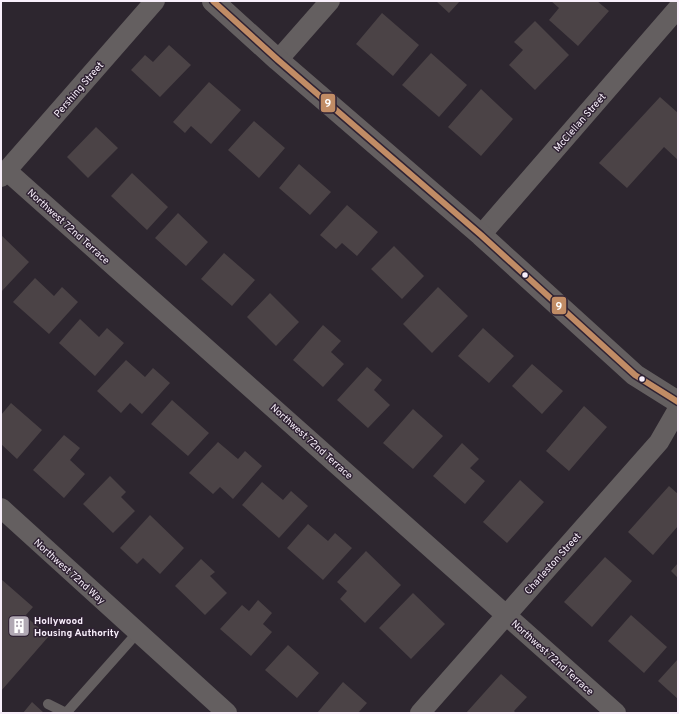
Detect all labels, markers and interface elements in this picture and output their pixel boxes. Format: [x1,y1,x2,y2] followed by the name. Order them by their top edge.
[51,59,107,121] street label: Pershing Street
[551,91,609,155] street label: McClellan Street
[320,93,336,113] line badge: 9
[325,97,332,111] text: 9
[24,187,112,268] street label: Northwest 72nd Terrace
[520,270,530,280] unlabelled marker
[551,296,567,315] line badge: 9
[556,300,563,314] text: 9
[637,374,647,384] unlabelled marker
[267,402,355,483] street label: Northwest 72nd Terrace
[522,530,584,598] street label: Charleston Street
[31,537,107,608] street label: Northwest 72nd Way
[6,613,32,639] building icon: Hollywood Housing Authority
[34,615,119,640] place label: Hollywood Housing Authority
[508,618,596,699] street label: Northwest 72nd Terrace

